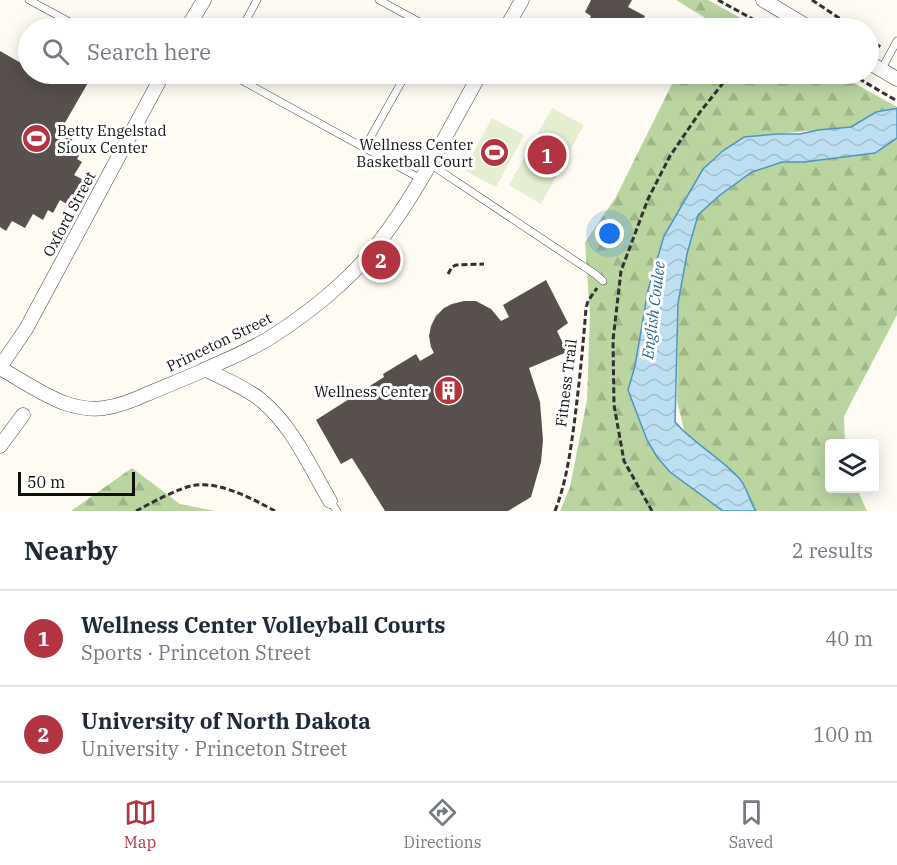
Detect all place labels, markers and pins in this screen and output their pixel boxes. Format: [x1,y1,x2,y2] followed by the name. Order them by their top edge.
[57,121,167,157] place label: Betty Engelstad Sioux Center
[20,123,52,155] sports icon: Betty Engelstad Sioux Center
[528,132,566,178] pin: 1
[356,135,473,171] place label: Wellness Center Basketball Court
[478,137,510,169] sports icon: Wellness Center Basketball Court
[362,238,400,282] pin: 2
[433,375,465,407] building icon: Wellness Center
[314,382,428,401] place label: Wellness Center

